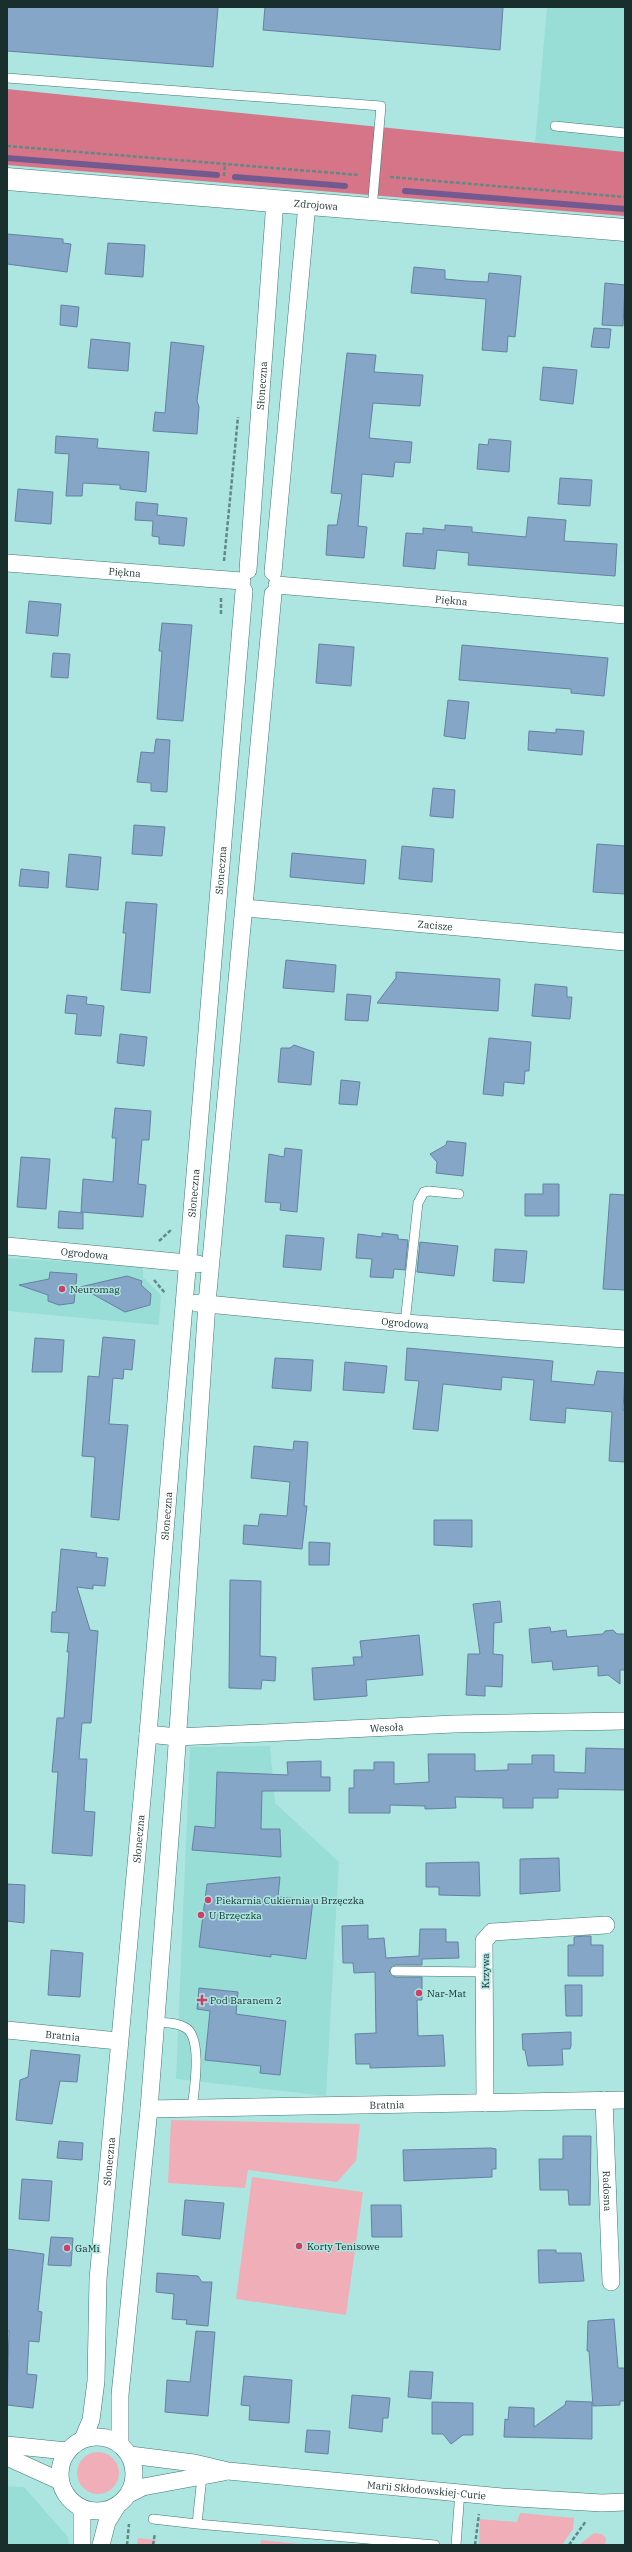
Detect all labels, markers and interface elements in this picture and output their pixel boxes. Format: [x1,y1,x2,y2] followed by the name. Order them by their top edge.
[293,196,339,213] street label: Zdrojowa
[253,360,270,410] street label: Słoneczna
[108,564,142,580] street label: Piękna
[435,592,469,608] street label: Piękna
[212,845,229,895] street label: Słoneczna
[417,917,453,933] street label: Zacisze
[185,1168,202,1218] street label: Słoneczna
[60,1245,110,1262] street label: Ogrodowa
[70,1283,120,1296] place label: Neuromag
[57,1284,67,1294] marker: Neuromag
[381,1314,430,1331] street label: Ogrodowa
[158,1491,175,1541] street label: Słoneczna
[369,1720,404,1734] street label: Wesoła
[130,1814,147,1864] street label: Słoneczna
[216,1894,365,1907] place label: Piekarnia Cukiernia u Brzęczka
[203,1895,213,1905] marker: Piekarnia Cukiernia u Brzęczka
[209,1909,262,1922] place label: U Brzęczka
[196,1910,206,1920] marker: U Brzęczka
[479,1953,492,1989] street label: Krzywa
[427,1987,467,2000] place label: Nar-Mat
[414,1988,424,1998] marker: Nar-Mat
[210,1994,282,2007] place label: Pod Baranem 2
[197,1995,207,2005] marker: Pod Baranem 2
[45,2027,81,2044] street label: Bratnia
[369,2098,405,2111] street label: Bratnia
[100,2136,118,2186] street label: Słoneczna
[600,2170,615,2212] street label: Radosna
[307,2240,380,2253] place label: Korty Tenisowe
[294,2241,304,2251] marker: Korty Tenisowe
[75,2242,100,2255] place label: GaMi
[62,2243,72,2253] marker: GaMi
[367,2478,487,2502] street label: Marii Skłodowskiej-Curie

